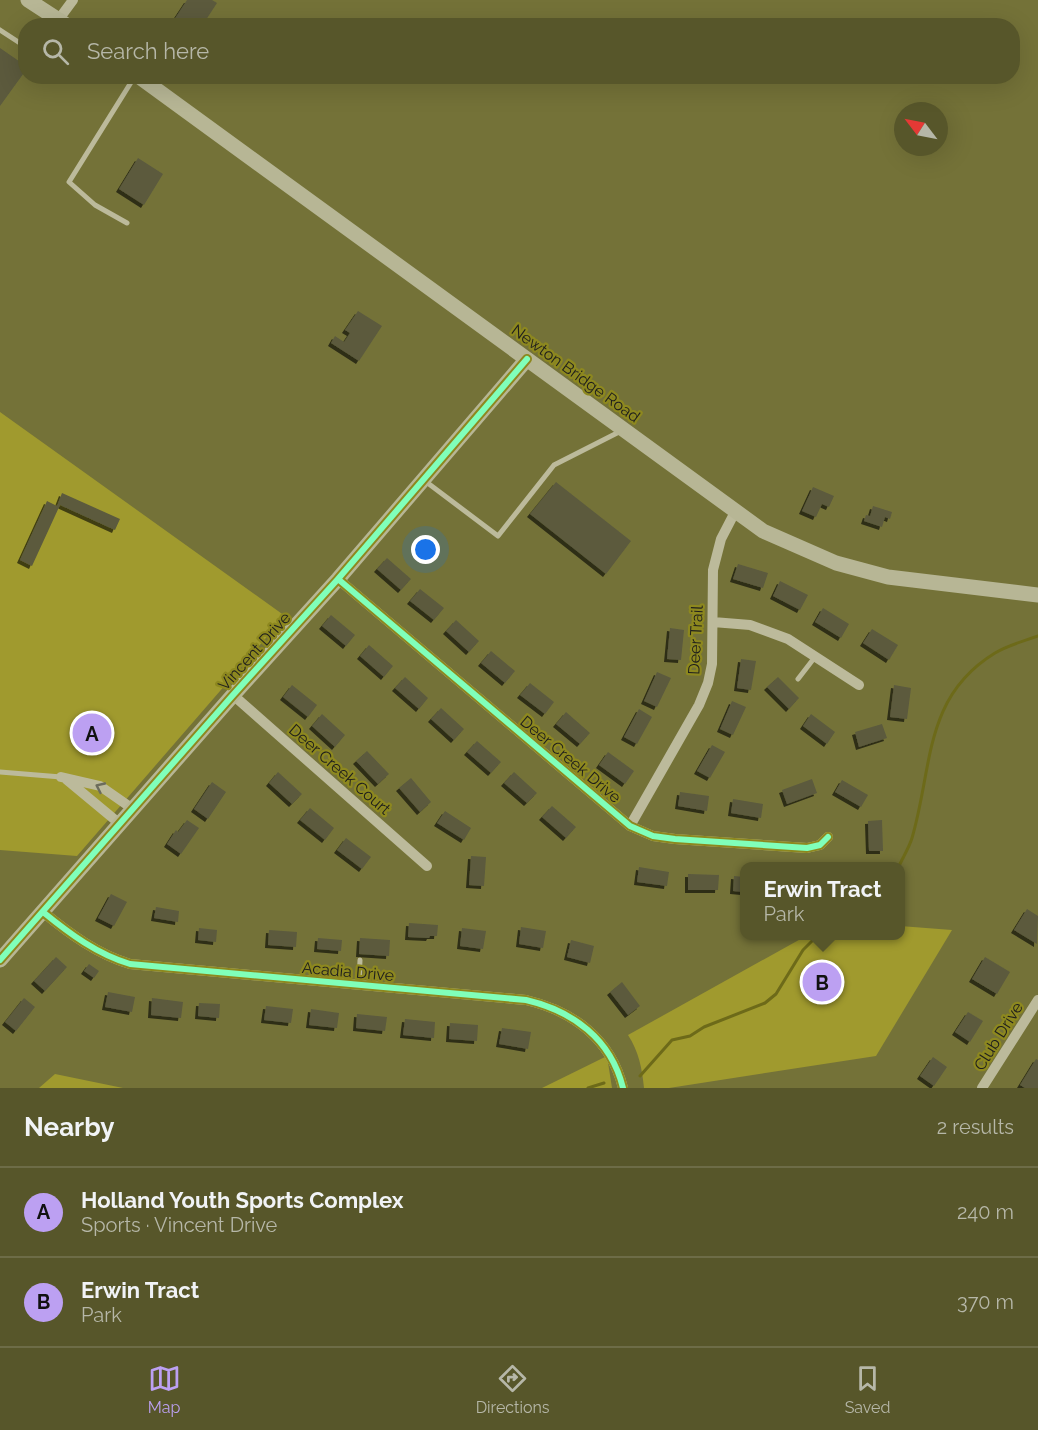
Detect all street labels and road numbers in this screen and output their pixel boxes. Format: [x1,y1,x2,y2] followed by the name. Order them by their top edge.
[508,320,644,426] street label: Newton Bridge Road
[684,604,707,675] street label: Deer Trail
[214,608,294,694] street label: Vincent Drive
[517,712,625,807] street label: Deer Creek Drive
[285,720,395,819] street label: Deer Creek Court
[301,958,395,985] street label: Acadia Drive
[970,999,1027,1074] street label: Club Drive

